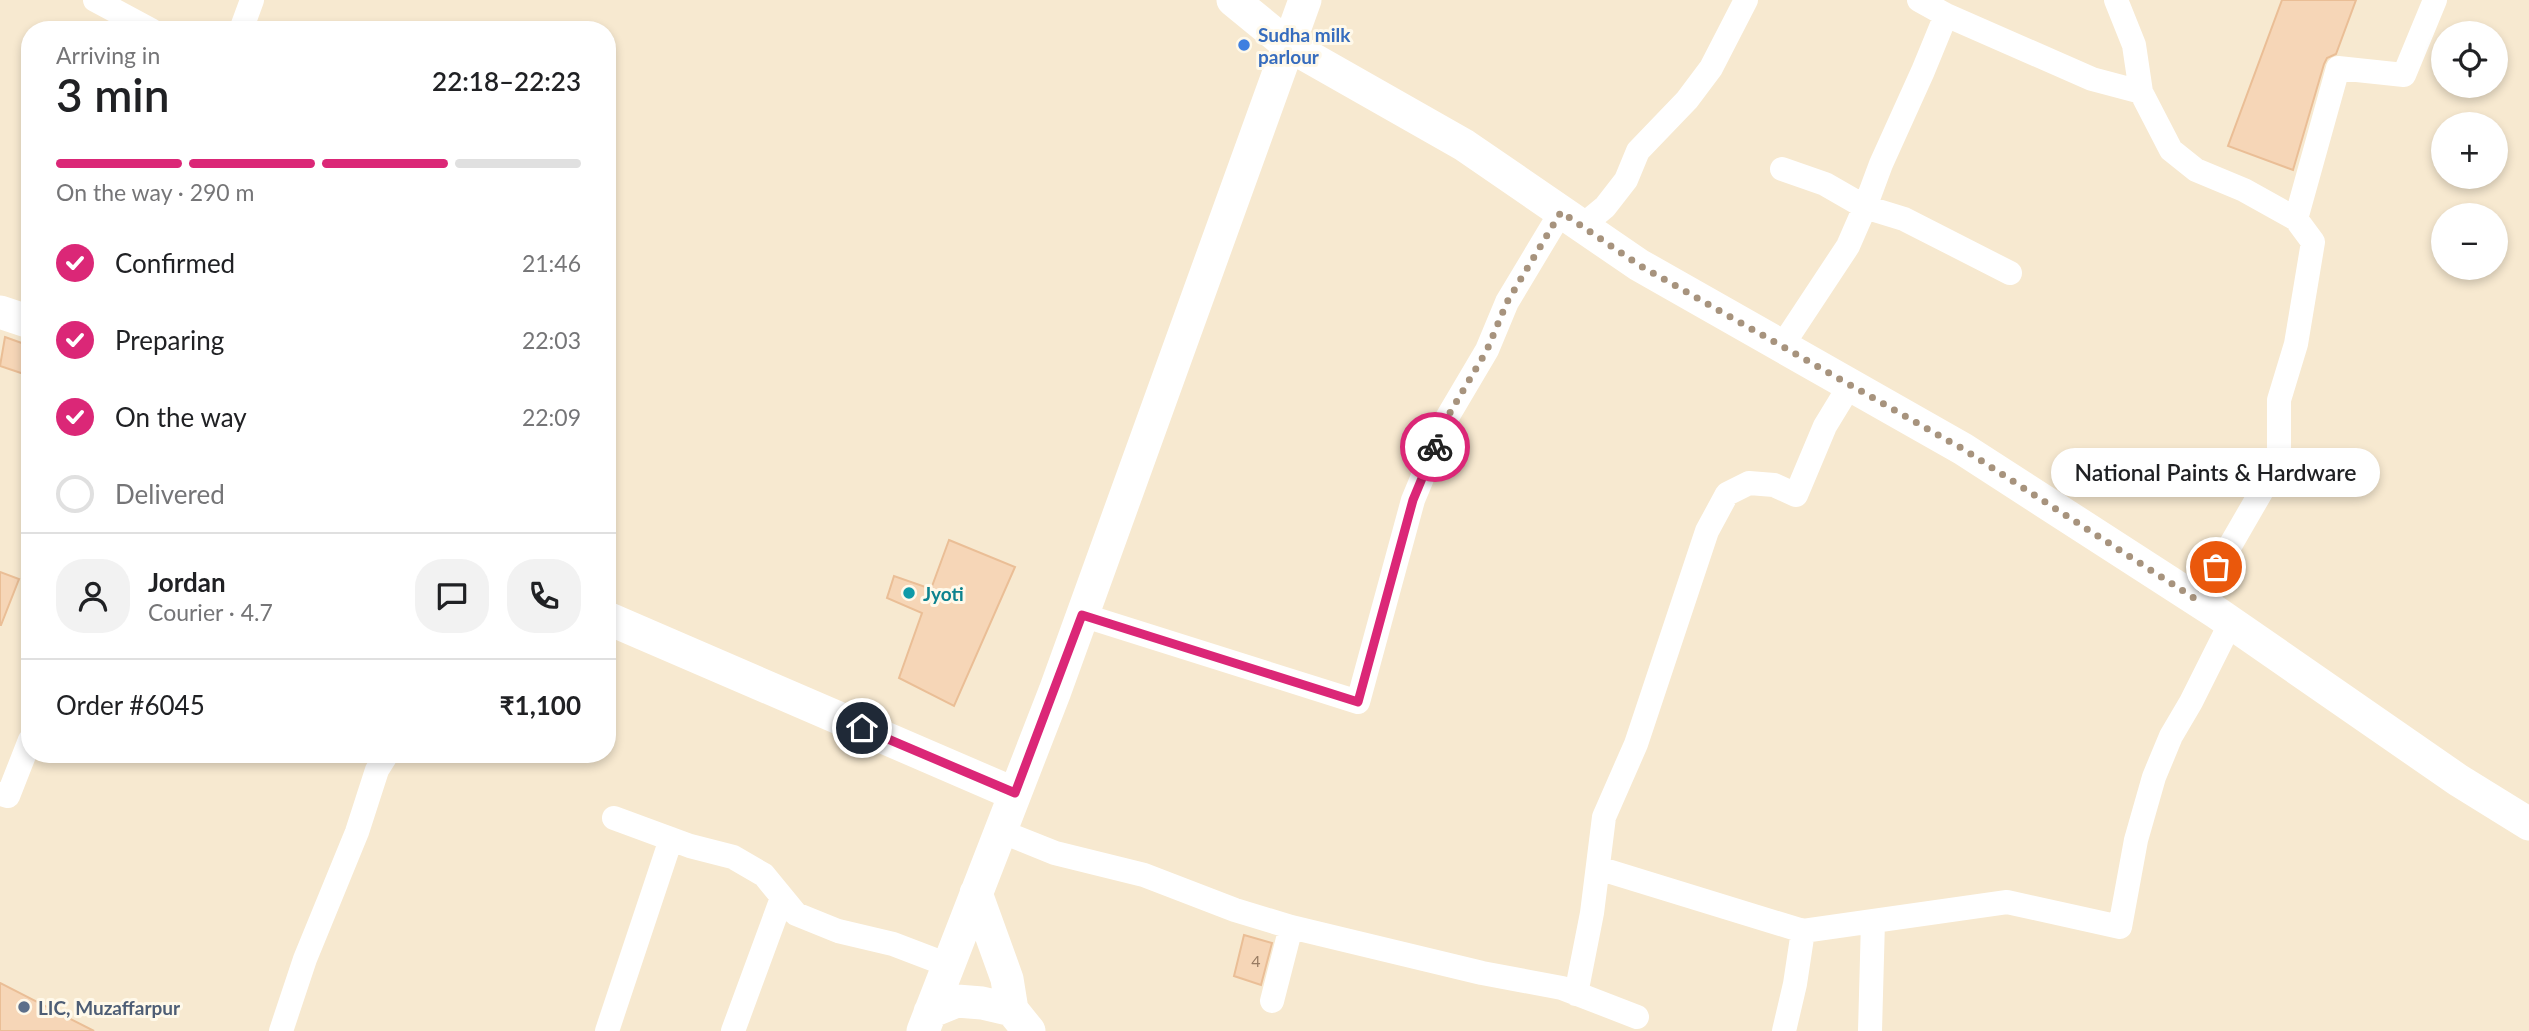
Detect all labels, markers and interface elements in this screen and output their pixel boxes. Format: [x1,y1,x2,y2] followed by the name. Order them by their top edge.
[2431,21,2508,280] map controls
[2431,21,2508,98] button: locate
[1258,23,1351,68] place label: Sudha milk parlour
[1236,37,1252,53] marker: Sudha milk parlour
[56,41,160,69] text: Arriving in
[432,65,581,97] text: 22:18–22:23
[56,67,170,122] text: 3 min
[2431,112,2508,189] button: +
[56,178,255,206] text: On the way · 290 m
[2431,203,2508,280] button: −
[56,244,94,282] icon: check
[115,247,235,279] text: Confirmed
[522,249,581,277] text: 21:46
[56,321,94,359] icon: check
[115,324,224,356] text: Preparing
[522,326,581,354] text: 22:03
[56,398,94,436] icon: check
[115,401,247,433] text: On the way
[522,403,581,431] text: 22:09
[1400,412,1470,482] courier
[1416,428,1454,466] icon: bike
[2052,448,2380,497] callout: National Paints & Hardware
[2074,458,2357,486] text: National Paints & Hardware
[115,478,225,510] text: Delivered
[2186,537,2246,597] pin
[2197,548,2235,586] icon: bag
[56,559,130,633] button: person
[415,559,489,633] button: chat
[507,559,581,633] button: phone
[148,566,226,598] text: Jordan
[923,582,964,605] place label: Jyoti
[901,585,917,601] marker: Jyoti
[148,598,273,626] text: Courier · 4.7
[56,689,205,721] text: Order #6045
[500,689,581,721] text: ₹1,100
[832,698,892,758] pin
[843,709,881,747] icon: home
[1251,951,1261,970] house number: 4
[38,996,181,1019] place label: LIC, Muzaffarpur
[16,999,32,1015] marker: LIC, Muzaffarpur

